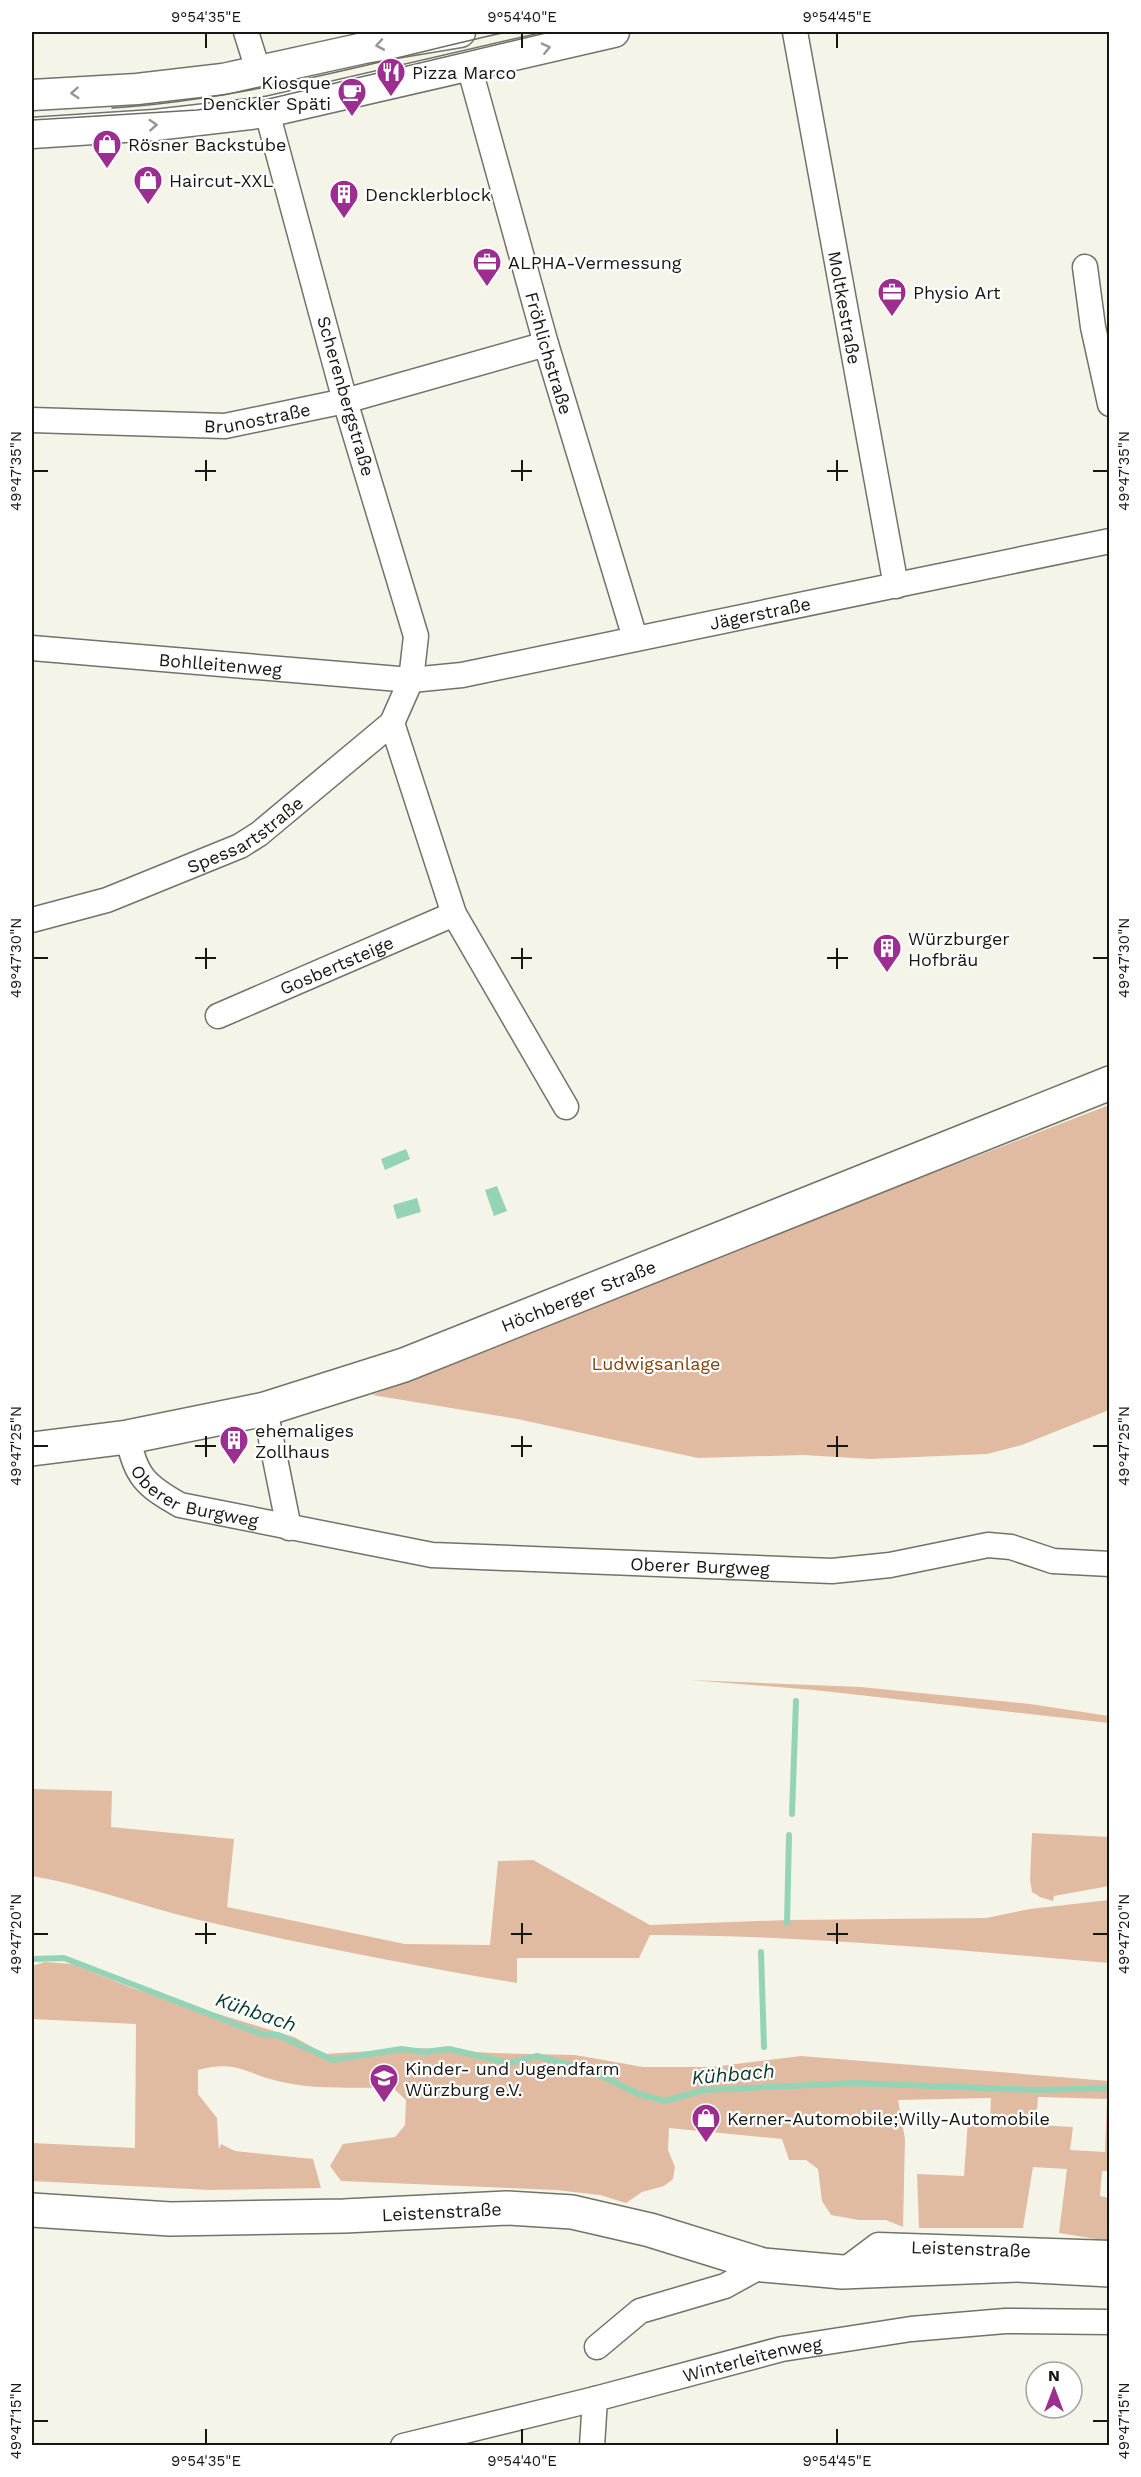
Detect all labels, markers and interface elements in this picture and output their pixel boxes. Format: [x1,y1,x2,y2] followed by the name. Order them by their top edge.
[171,8,241,26] text: 9°54'35"E
[487,8,557,26] text: 9°54'40"E
[803,8,871,26] text: 9°54'45"E
[376,38,386,51] one-way arrow
[541,42,551,55] one-way arrow
[375,56,407,98] restaurant icon: Pizza Marco
[412,62,516,83] place label: Pizza Marco
[202,72,331,114] place label: Kiosque Denckler Späti
[336,76,368,118] cafe icon: Kiosque Denckler Späti
[70,86,79,99] one-way arrow
[148,119,157,132] one-way arrow
[91,128,123,170] shop icon: Rösner Backstube
[128,134,286,155] place label: Rösner Backstube
[132,164,164,206] shop icon: Haircut-XXL
[169,170,273,191] place label: Haircut-XXL
[328,178,360,220] building icon: Dencklerblock
[365,184,491,205] place label: Dencklerblock
[471,246,503,288] office icon: ALPHA-Vermessung
[825,249,866,366] street label: Moltkestraße
[508,252,682,273] place label: ALPHA-Vermessung
[876,276,908,318] office icon: Physio Art
[913,282,1001,303] place label: Physio Art
[522,289,577,417] street label: Fröhlichstraße
[313,313,379,479] street label: Scherenbergstraße
[204,398,312,437] street label: Brunostraße
[7,431,25,511] text: 49°47'35"N
[1115,431,1133,511] text: 49°47'35"N
[707,592,812,634] street label: Jägerstraße
[158,648,283,680] street label: Bohlleitenweg
[184,792,307,877] street label: Spessartstraße
[7,918,25,998] text: 49°47'30"N
[1115,918,1133,998] text: 49°47'30"N
[908,928,1010,970] place label: Würzburger Hofbräu
[276,931,396,999] street label: Gosbertsteige
[871,932,903,974] building icon: Würzburger Hofbräu
[498,1255,659,1336] street label: Höchberger Straße
[592,1353,720,1374] park label: Ludwigsanlage
[7,1406,25,1486] text: 49°47'25"N
[1115,1406,1133,1486] text: 49°47'25"N
[255,1420,354,1462] place label: ehemaliges Zollhaus
[218,1424,250,1466] building icon: ehemaliges Zollhaus
[127,1461,261,1531] street label: Oberer Burgweg
[630,1552,770,1579] street label: Oberer Burgweg
[7,1894,25,1974] text: 49°47'20"N
[1115,1894,1133,1974] text: 49°47'20"N
[213,1987,299,2037] water label: Kühbach
[405,2058,620,2100] place label: Kinder- und Jugendfarm Würzburg e.V.
[690,2058,776,2090] water label: Kühbach
[368,2062,400,2104] school or university icon: Kinder- und Jugendfarm Würzburg e.V.
[690,2102,722,2144] shop icon: Kerner-Automobile;Willy-Automobile
[727,2108,1050,2129] place label: Kerner-Automobile;Willy-Automobile
[381,2198,502,2225] street label: Leistenstraße
[911,2236,1031,2261] street label: Leistenstraße
[680,2332,824,2386] street label: Winterleitenweg
[1024,2360,1084,2420] north arrow
[1048,2366,1060,2385] text: N
[7,2383,25,2459] text: 49°47'15"N
[1115,2383,1133,2459] text: 49°47'15"N
[171,2452,241,2470] text: 9°54'35"E
[487,2452,557,2470] text: 9°54'40"E
[803,2452,871,2470] text: 9°54'45"E

